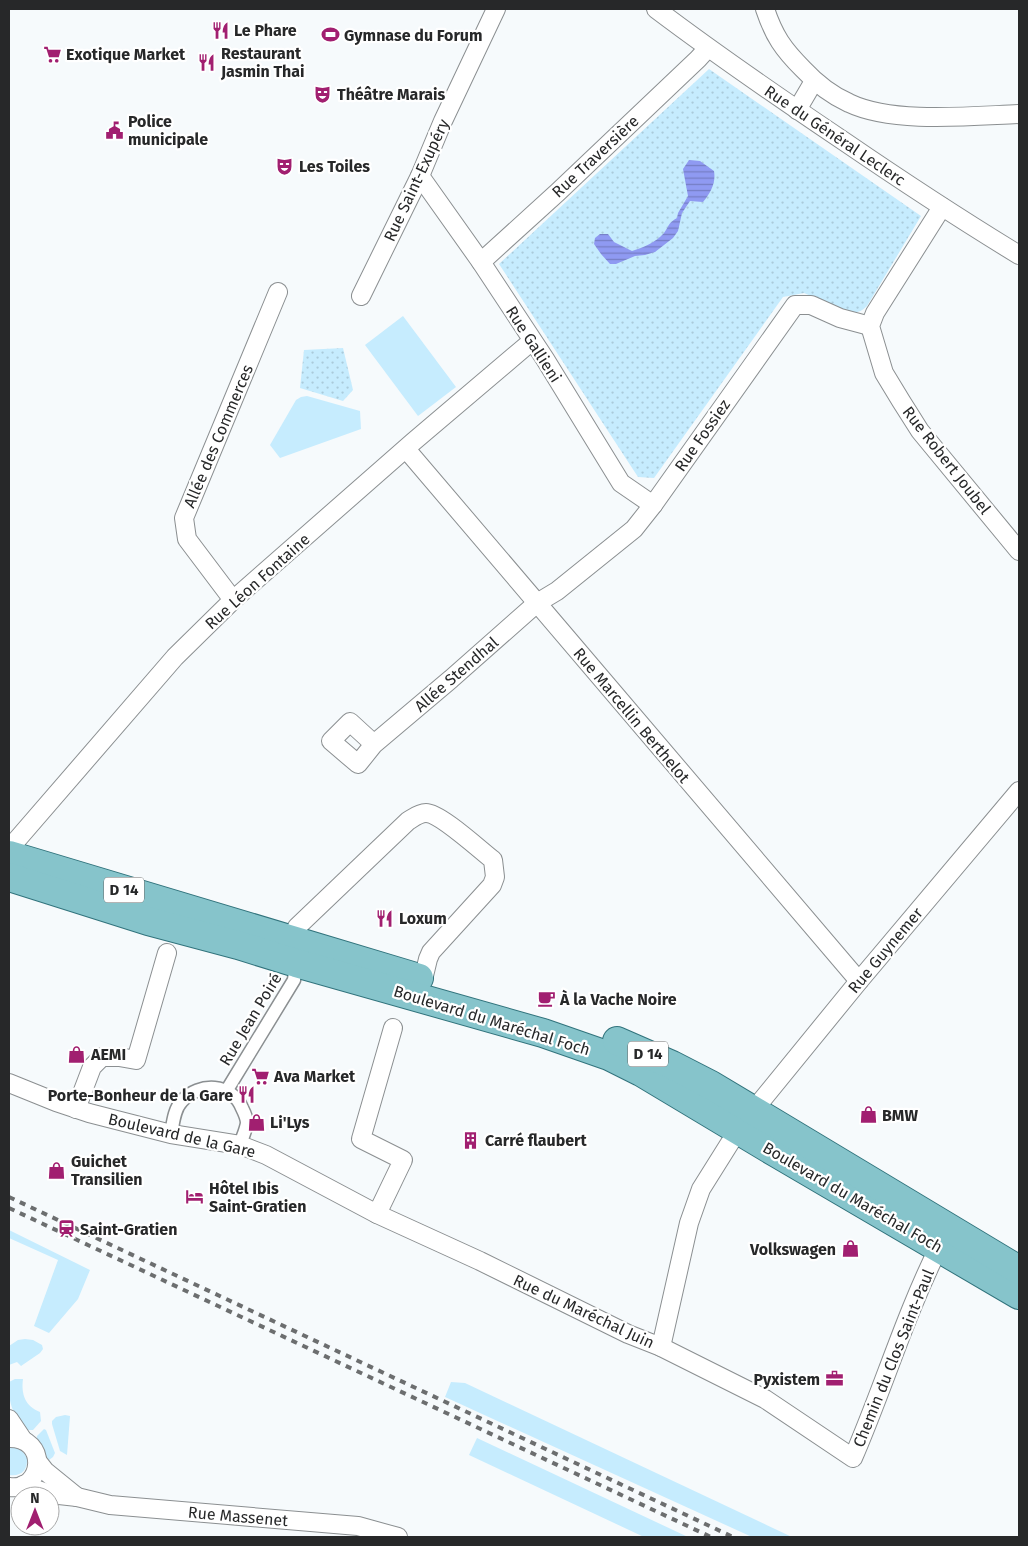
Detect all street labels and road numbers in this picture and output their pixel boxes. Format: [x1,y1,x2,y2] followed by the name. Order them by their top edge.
[761,81,909,190] street label: Rue du Général Leclerc
[548,111,643,201] street label: Rue Traversière
[380,116,453,244] street label: Rue Saint-Exupéry
[502,303,565,386] street label: Rue Gallieni
[180,362,257,511] street label: Allée des Commerces
[671,396,734,475] street label: Rue Fossiez
[899,403,995,518] street label: Rue Robert Joubel
[201,529,314,633] street label: Rue Léon Fontaine
[411,633,502,716] street label: Allée Stendhal
[570,644,694,787] street label: Rue Marcellin Berthelot
[104,878,144,902] road number: D 14
[844,903,927,997] street label: Rue Guynemer
[215,969,286,1069] street label: Rue Jean Poiré
[391,982,592,1059] street label: Boulevard du Maréchal Foch
[628,1042,668,1066] road number: D 14
[106,1109,257,1162] street label: Boulevard de la Gare
[760,1138,946,1257] street label: Boulevard du Maréchal Foch
[849,1266,938,1450] street label: Chemin du Clos Saint-Paul
[510,1270,657,1352] street label: Rue du Maréchal Juin
[187,1503,289,1530] street label: Rue Massenet

